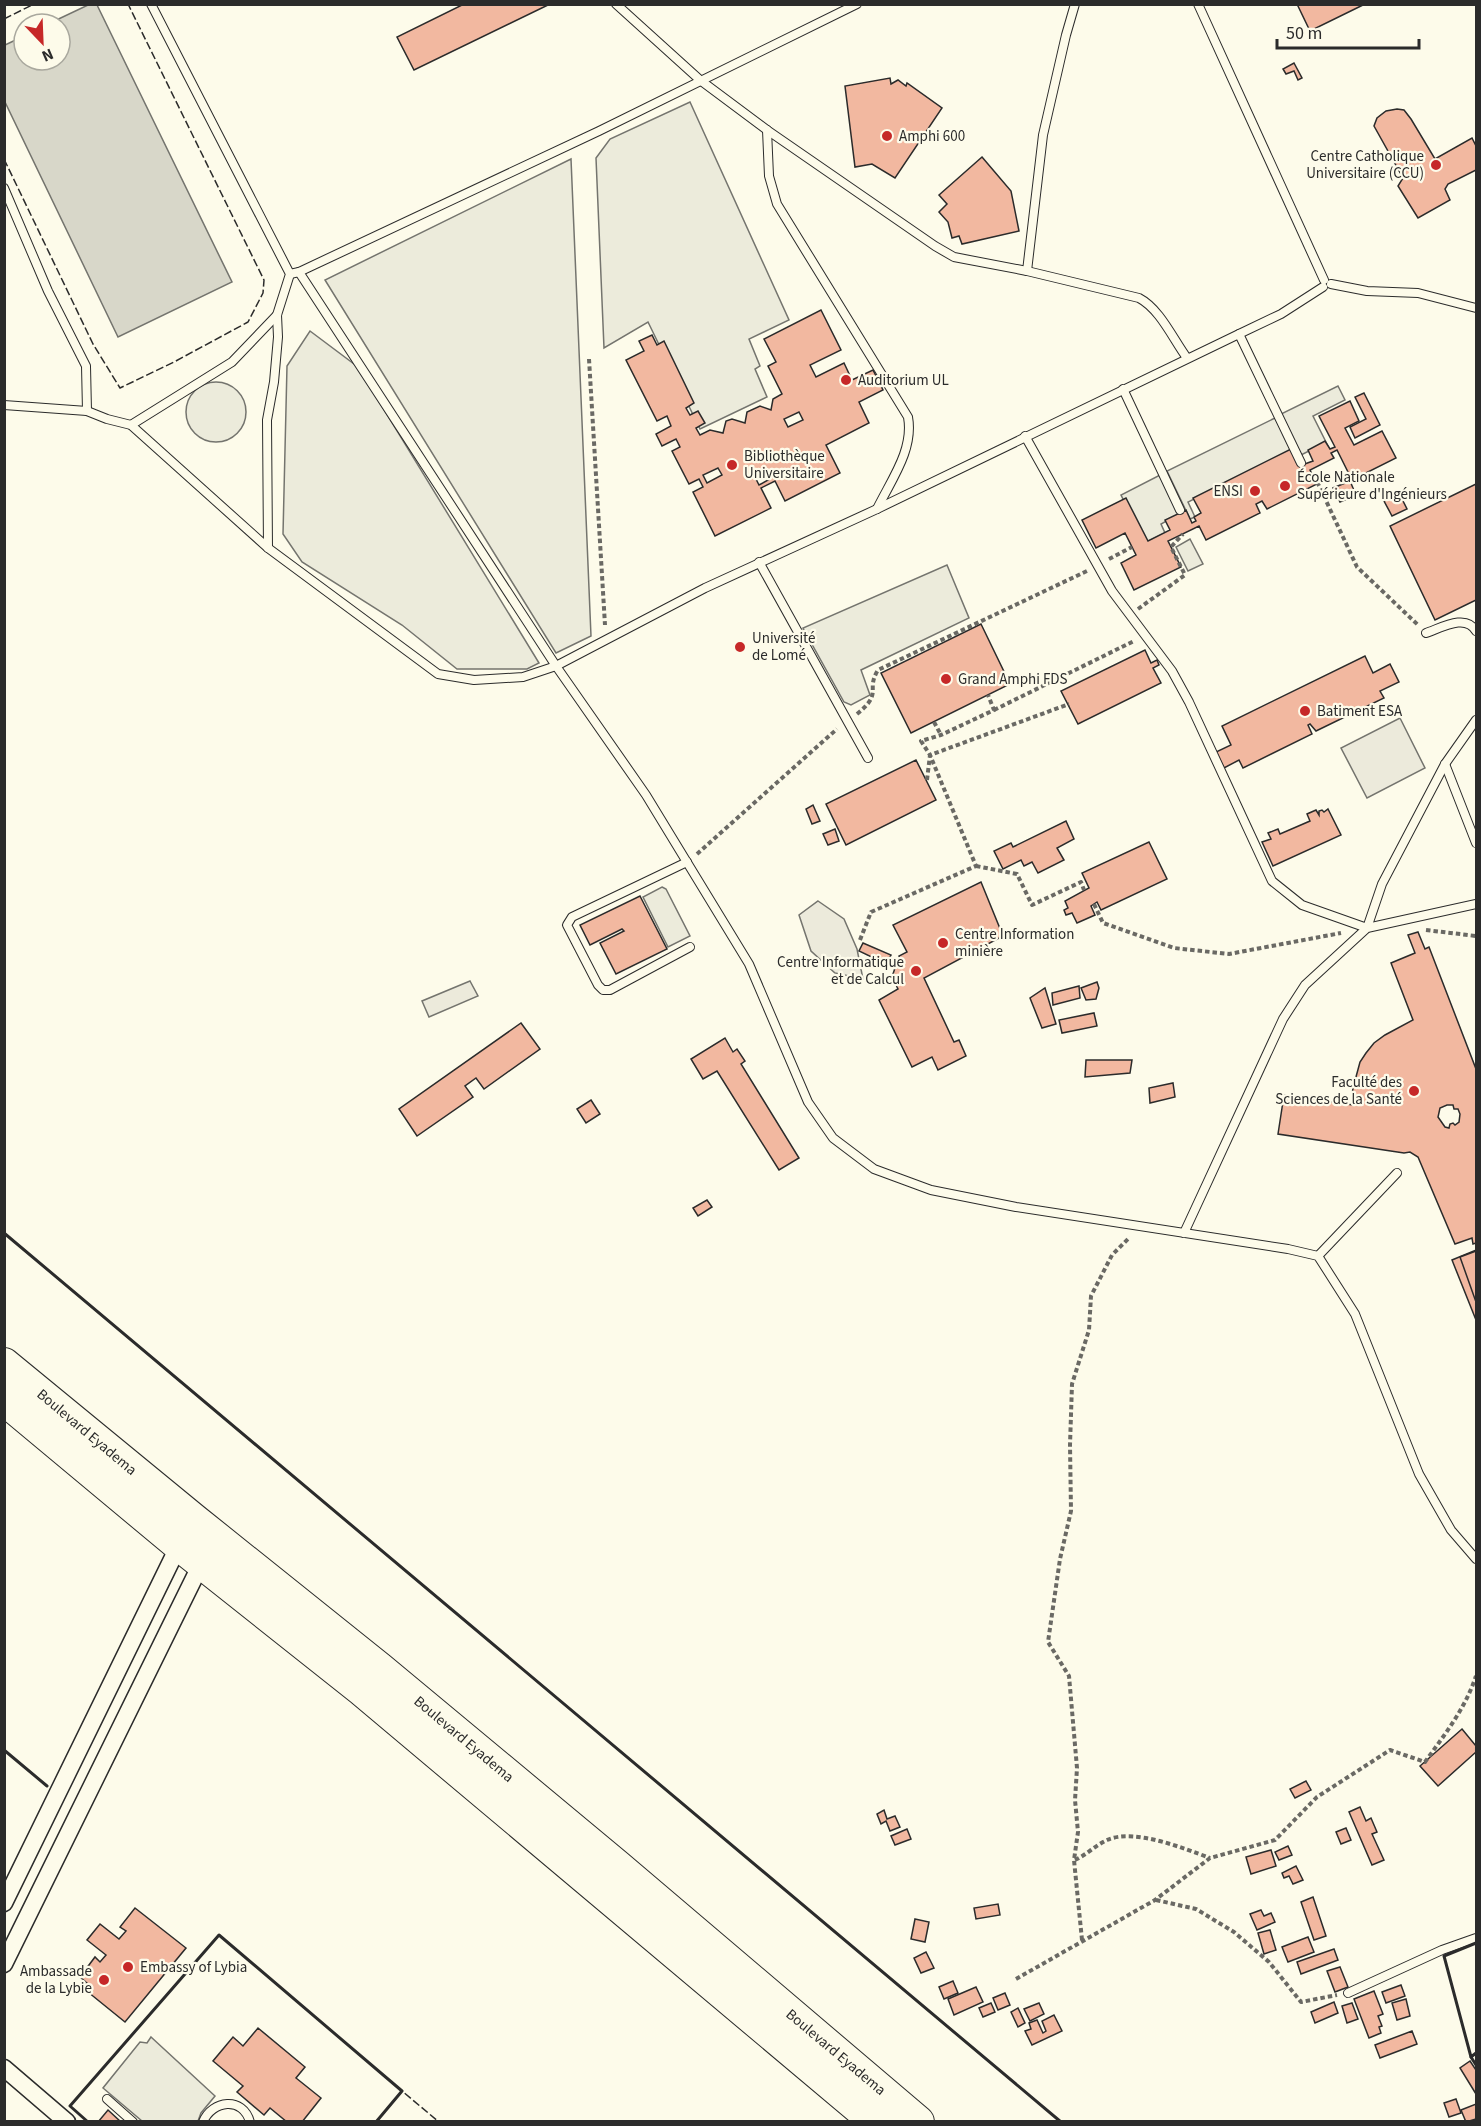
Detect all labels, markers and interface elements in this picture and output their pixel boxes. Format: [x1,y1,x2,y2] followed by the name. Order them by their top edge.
[12,12,72,72] north arrow
[1277,12,1420,50] scale bar
[1286,21,1322,46] text: 50 m
[38,43,57,67] text: N
[899,126,965,147] place label: Amphi 600
[880,129,894,143] marker: Amphi 600
[1306,146,1424,184] place label: Centre Catholique Universitaire (CCU)
[1429,158,1443,172] marker: Centre Catholique Universitaire (CCU)
[858,370,949,391] place label: Auditorium UL
[839,373,853,387] marker: Auditorium UL
[744,446,825,484] place label: Bibliothèque Universitaire
[725,458,739,472] marker: Bibliothèque Universitaire
[1297,467,1447,505] place label: École Nationale Supérieure d'Ingénieurs
[1278,479,1292,493] marker: École Nationale Supérieure d'Ingénieurs
[1213,481,1243,502] place label: ENSI
[1248,484,1262,498] marker: ENSI
[752,628,815,666] place label: Université de Lomé
[733,640,747,654] marker: Université de Lomé
[958,669,1068,690] place label: Grand Amphi FDS
[939,672,953,686] marker: Grand Amphi FDS
[1317,701,1403,722] place label: Batiment ESA
[1298,704,1312,718] marker: Batiment ESA
[955,924,1074,962] place label: Centre Information minière
[936,936,950,950] marker: Centre Information minière
[777,952,904,990] place label: Centre Informatique et de Calcul
[909,964,923,978] marker: Centre Informatique et de Calcul
[1275,1072,1402,1110] place label: Faculté des Sciences de la Santé
[1407,1084,1421,1098] marker: Faculté des Sciences de la Santé
[32,1384,141,1481] street label: Boulevard Eyadema
[409,1691,518,1788] street label: Boulevard Eyadema
[140,1957,247,1978] place label: Embassy of Lybia
[121,1960,135,1974] marker: Embassy of Lybia
[20,1961,92,1999] place label: Ambassade de la Lybie
[97,1973,111,1987] marker: Ambassade de la Lybie
[781,2004,890,2101] street label: Boulevard Eyadema

